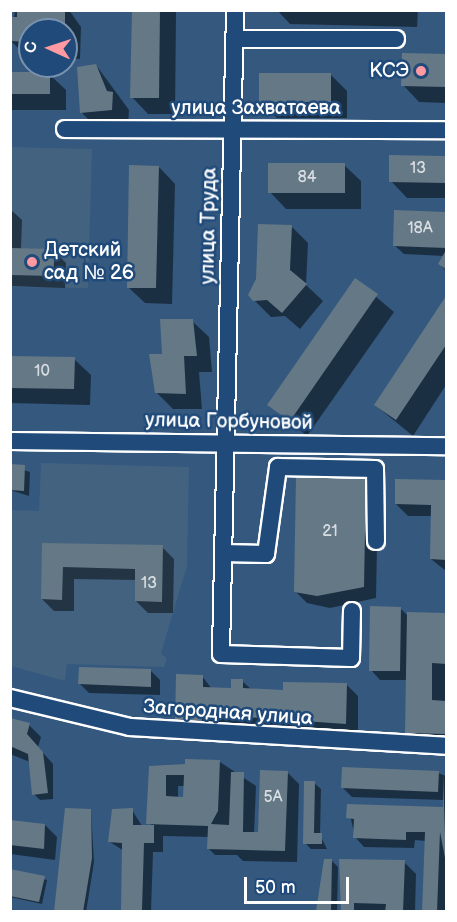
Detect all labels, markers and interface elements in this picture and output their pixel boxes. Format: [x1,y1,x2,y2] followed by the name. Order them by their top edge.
[18,18,78,78] north arrow
[22,41,41,53] text: С
[369,59,409,83] place label: КСЭ
[414,64,428,78] marker: КСЭ
[171,96,341,120] street label: улица Захватаева
[410,159,426,179] house number: 13
[196,167,222,285] street label: улица Труда
[297,168,317,188] house number: 84
[407,219,433,239] house number: 18А
[44,238,134,285] place label: Детский сад № 26
[25,255,39,269] marker: Детский сад № 26
[34,362,50,382] house number: 10
[145,409,313,435] street label: улица Горбуновой
[322,522,338,542] house number: 21
[141,574,157,594] house number: 13
[143,695,313,731] street label: Загородная улица
[264,788,282,808] house number: 5А
[247,865,352,903] scale bar
[255,877,296,898] text: 50 m

